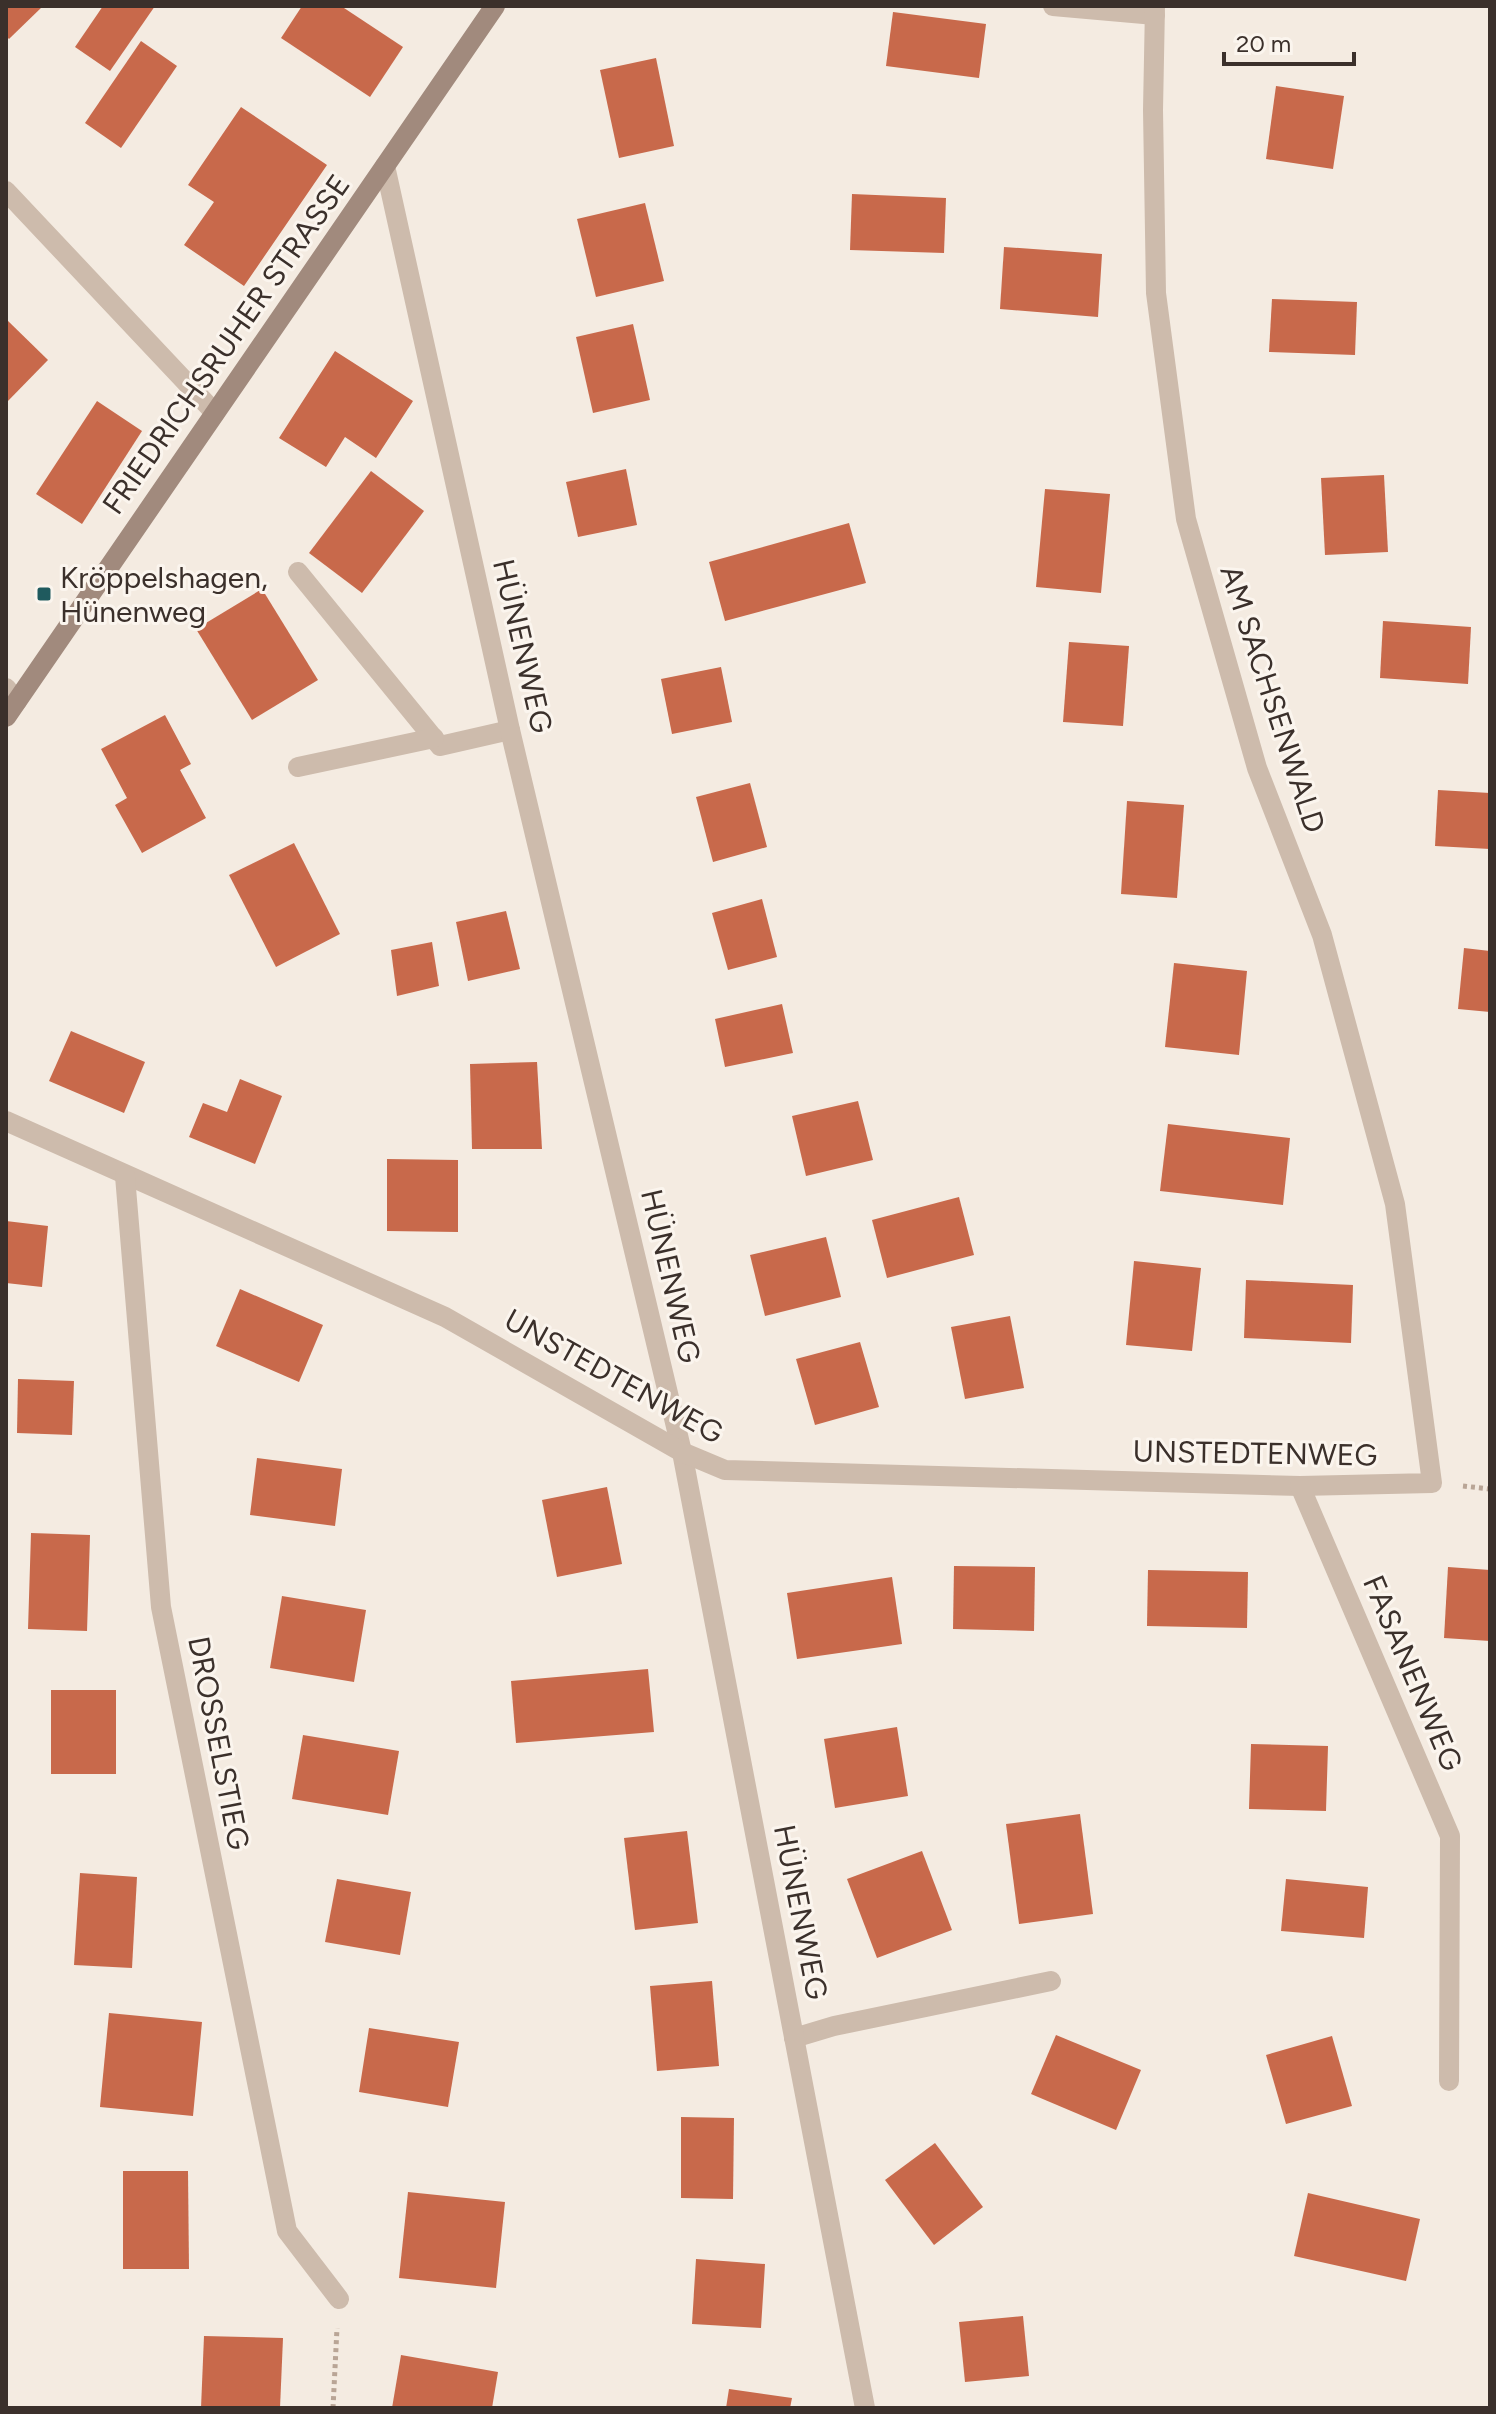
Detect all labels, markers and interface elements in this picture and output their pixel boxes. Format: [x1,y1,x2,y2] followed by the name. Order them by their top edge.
[1224,16,1354,66] scale bar
[1236,29,1291,58] text: 20 m
[94,167,358,521] street label: FRIEDRICHSRUHER STRASSE
[485,555,561,737] street label: HÜNENWEG
[60,559,268,630] place label: Kröppelshagen, Hünenweg
[1212,561,1334,837] street label: AM SACHSENWALD
[35,585,53,603] marker: Kröppelshagen, Hünenweg
[633,1185,709,1367] street label: HÜNENWEG
[498,1301,730,1451] street label: UNSTEDTENWEG
[1132,1432,1378,1474] street label: UNSTEDTENWEG
[1355,1570,1471,1776] street label: FASANENWEG
[180,1633,258,1853] street label: DROSSELSTIEG
[766,1821,836,2003] street label: HÜNENWEG

